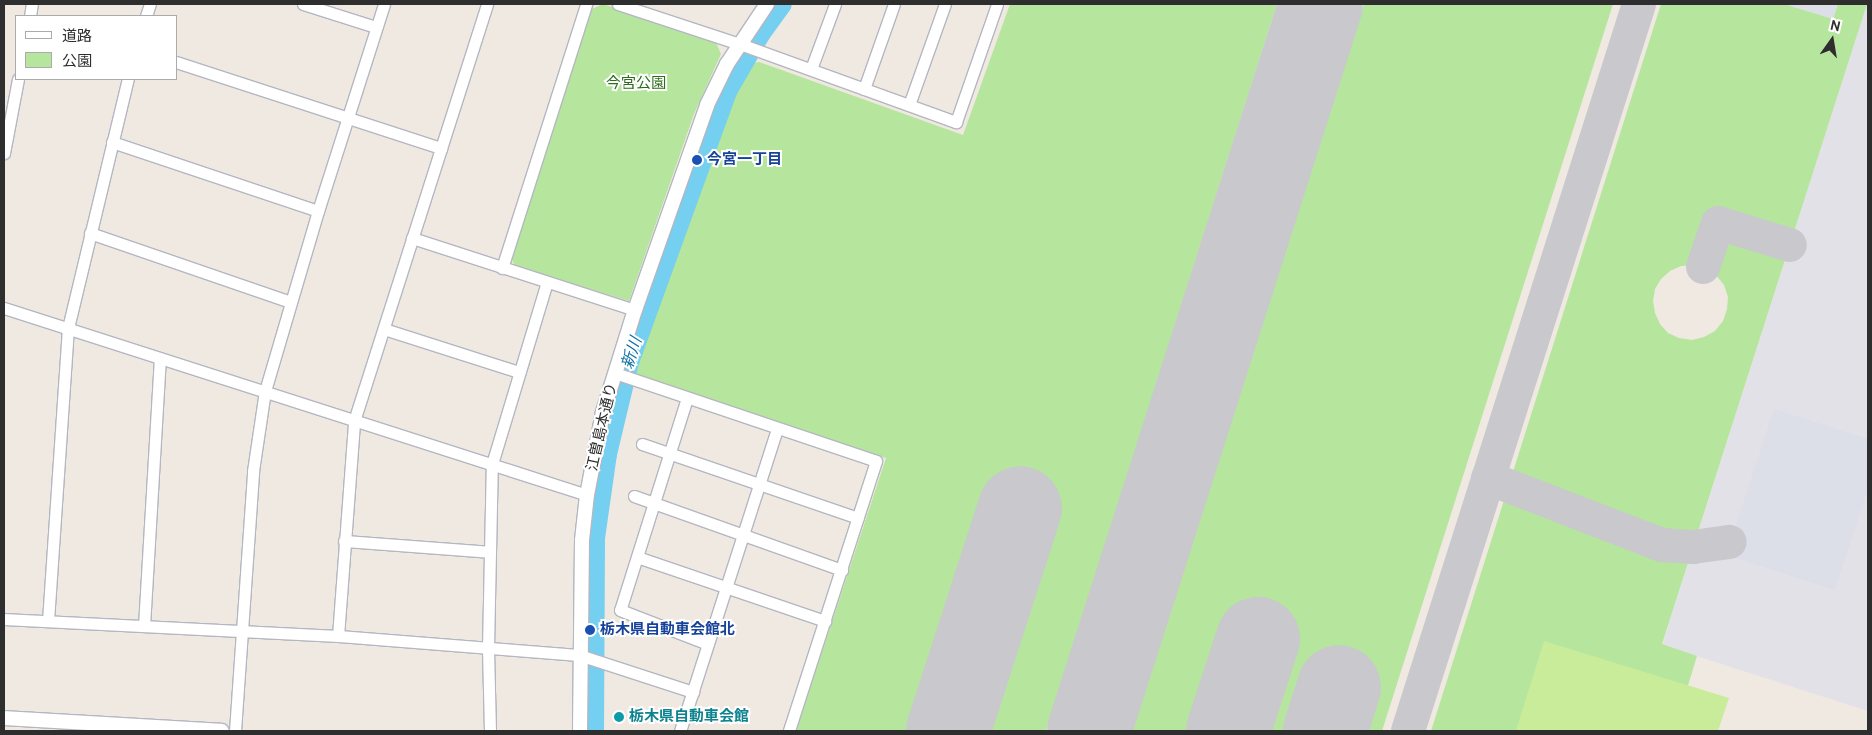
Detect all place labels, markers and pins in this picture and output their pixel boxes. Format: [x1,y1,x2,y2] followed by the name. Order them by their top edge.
[707,151,782,169] place label: 今宮一丁目
[691,154,703,166] marker: 今宮一丁目
[600,621,735,639] place label: 栃木県自動車会館北
[584,624,596,636] marker: 栃木県自動車会館北
[629,708,749,726] place label: 栃木県自動車会館
[613,711,625,723] marker: 栃木県自動車会館

